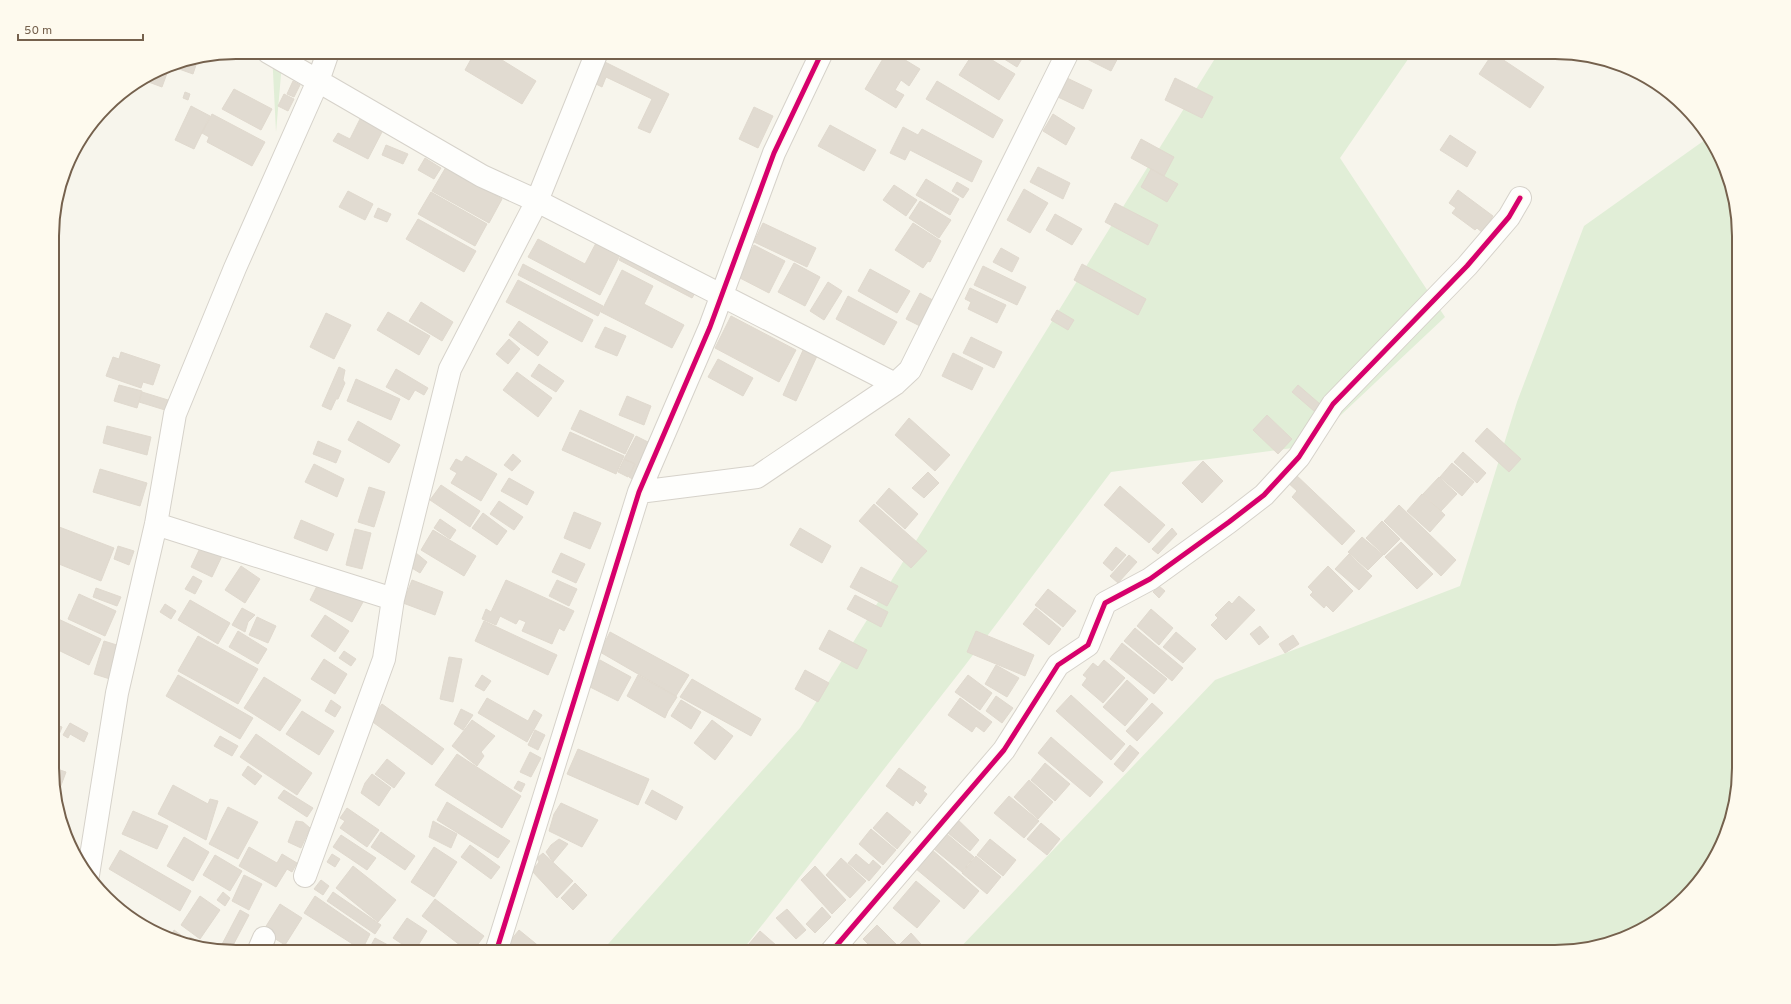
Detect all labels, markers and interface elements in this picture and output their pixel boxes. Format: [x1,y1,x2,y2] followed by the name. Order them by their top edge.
[18,16,143,42] scale bar
[24,23,52,39] text: 50 m

